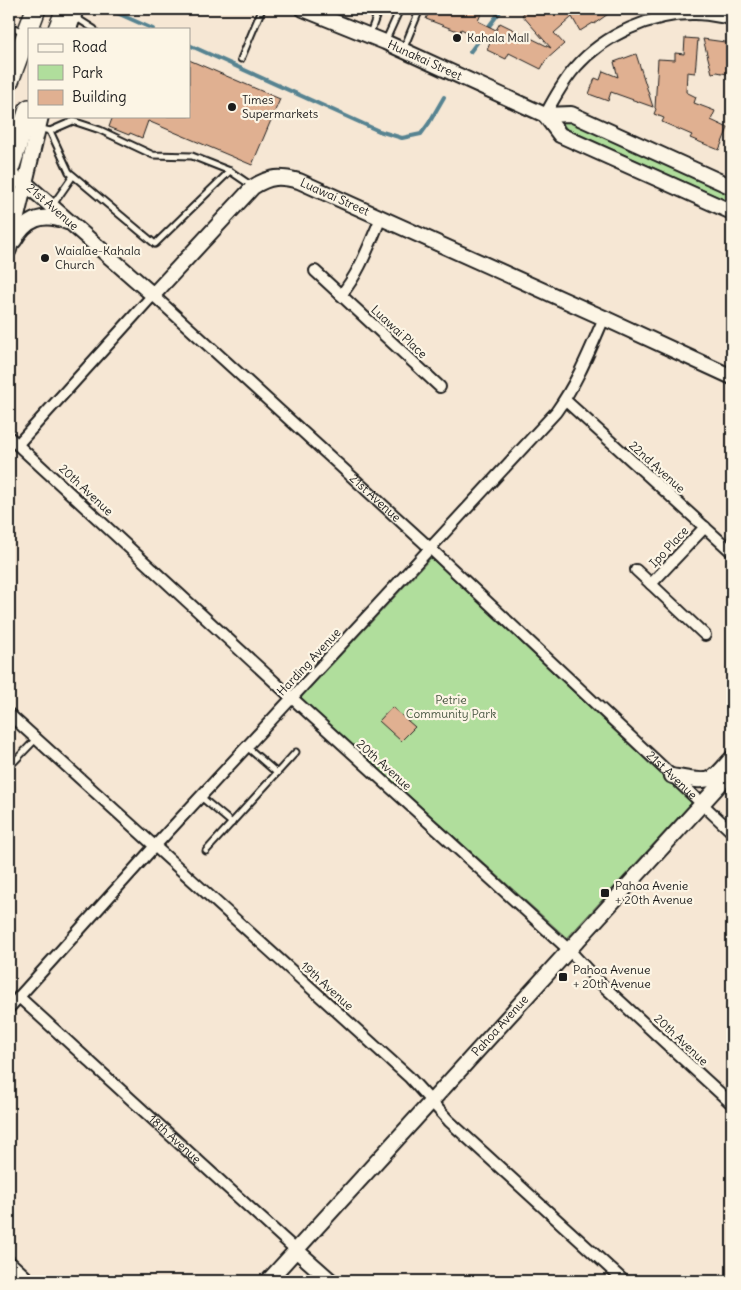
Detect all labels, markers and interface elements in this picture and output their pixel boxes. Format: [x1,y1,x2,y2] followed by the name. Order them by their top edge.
[28,28,190,118] legend
[467,30,529,45] place label: Kahala Mall
[451,32,463,44] marker: Kahala Mall
[385,36,464,83] street label: Hunakai Street
[72,37,107,56] text: Road
[72,63,103,82] text: Park
[72,87,127,106] text: Building
[242,92,318,121] place label: Times Supermarkets
[226,101,238,113] marker: Times Supermarkets
[298,175,372,219] street label: Luawai Street
[24,180,82,233] street label: 21st Avenue
[55,243,141,272] place label: Waialae-Kahala Church
[39,252,51,264] marker: Waialae-Kahala Church
[368,302,430,361] street label: Luawai Place
[626,438,688,496] street label: 22nd Avenue
[56,461,117,518] street label: 20th Avenue
[347,471,404,525] street label: 21st Avenue
[646,523,691,570] street label: Ipo Place
[274,625,344,698] street label: Harding Avenue
[406,692,496,721] park label: Petrie Community Park
[354,736,415,793] street label: 20th Avenue
[644,748,700,802] street label: 21st Avenue
[615,878,693,907] place label: Pahoa Avenie + 20th Avenue
[599,887,611,899] marker: Pahoa Avenie + 20th Avenue
[298,958,357,1013] street label: 19th Avenue
[573,962,651,991] place label: Pahoa Avenue + 20th Avenue
[557,971,569,983] marker: Pahoa Avenue + 20th Avenue
[468,992,531,1059] street label: Pahoa Avenue
[651,1011,712,1068] street label: 20th Avenue
[146,1111,204,1167] street label: 18th Avenue

